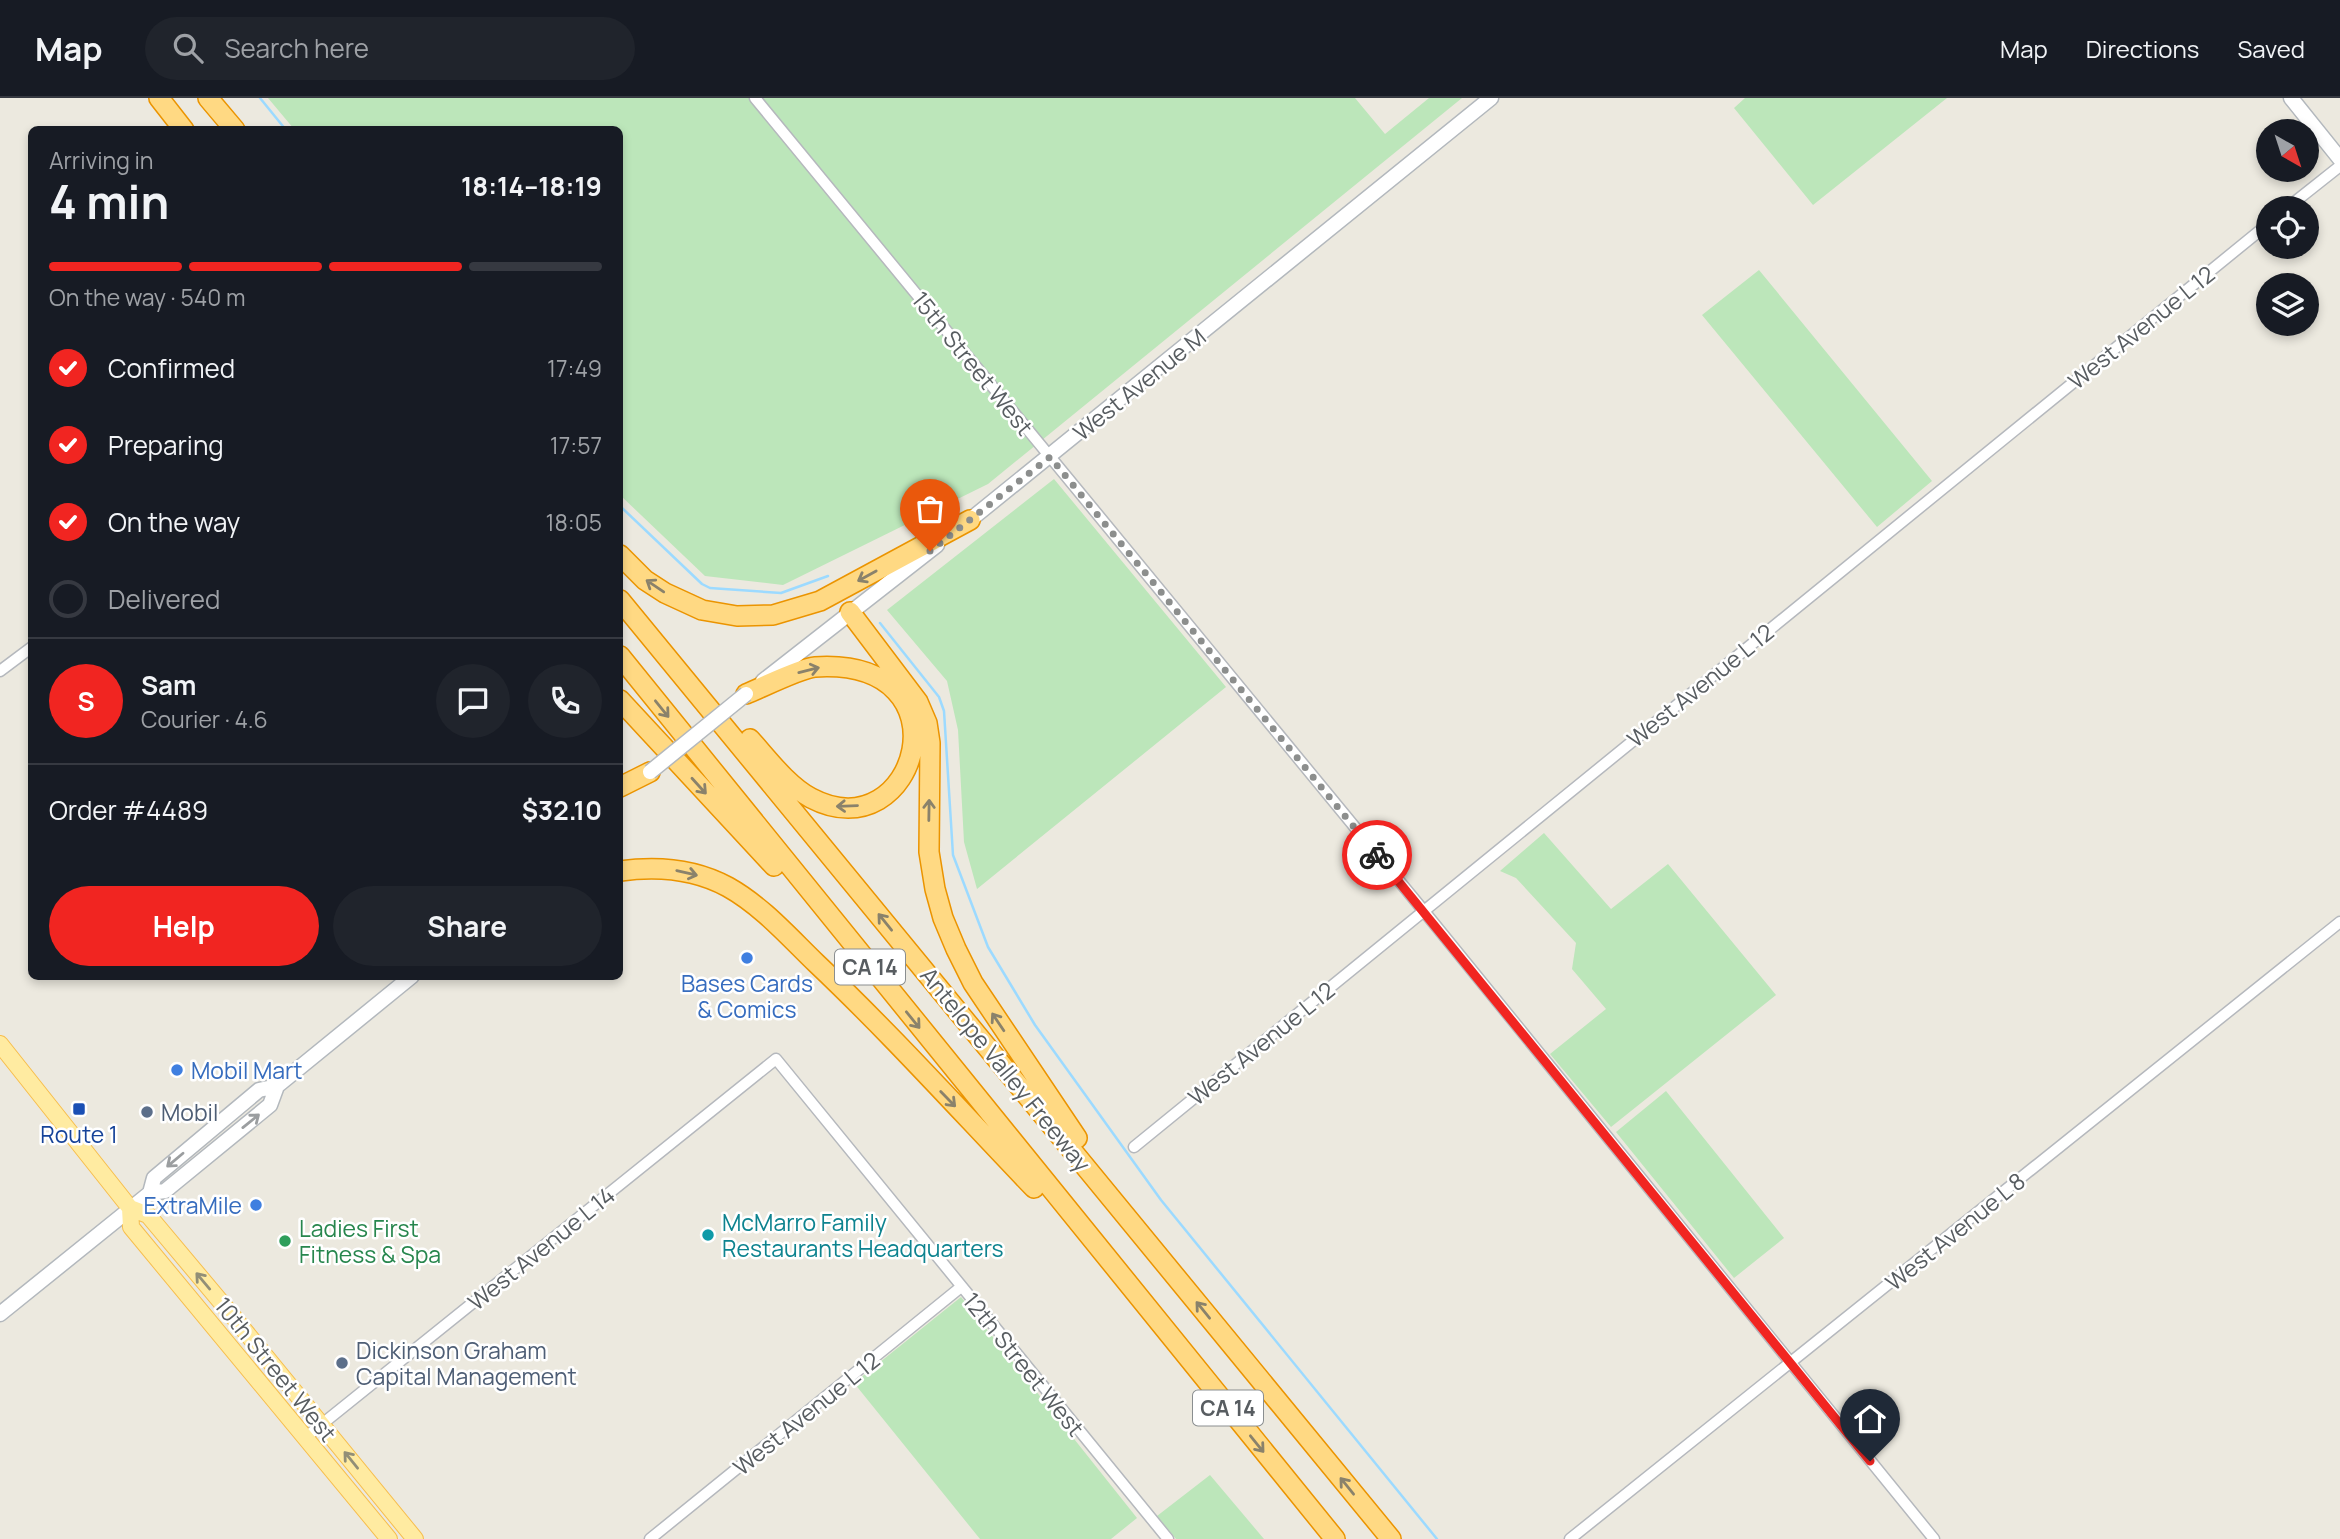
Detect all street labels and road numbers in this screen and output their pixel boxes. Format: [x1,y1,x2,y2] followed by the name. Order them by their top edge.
[2061,258,2221,396] street label: West Avenue L 12
[905,284,1041,442] street label: 15th Street West
[1066,321,1212,447] street label: West Avenue M
[1620,616,1780,754] street label: West Avenue L 12
[835,950,905,984] road number: CA 14
[913,960,1099,1178] street label: Antelope Valley Freeway
[1181,974,1341,1112] street label: West Avenue L 12
[1878,1165,2032,1297] street label: West Avenue L 8
[461,1179,621,1317] street label: West Avenue L 14
[956,1285,1092,1443] street label: 12th Street West
[208,1290,344,1448] street label: 10th Street West
[726,1344,886,1482] street label: West Avenue L 12
[1193,1390,1263,1426] road number: CA 14

